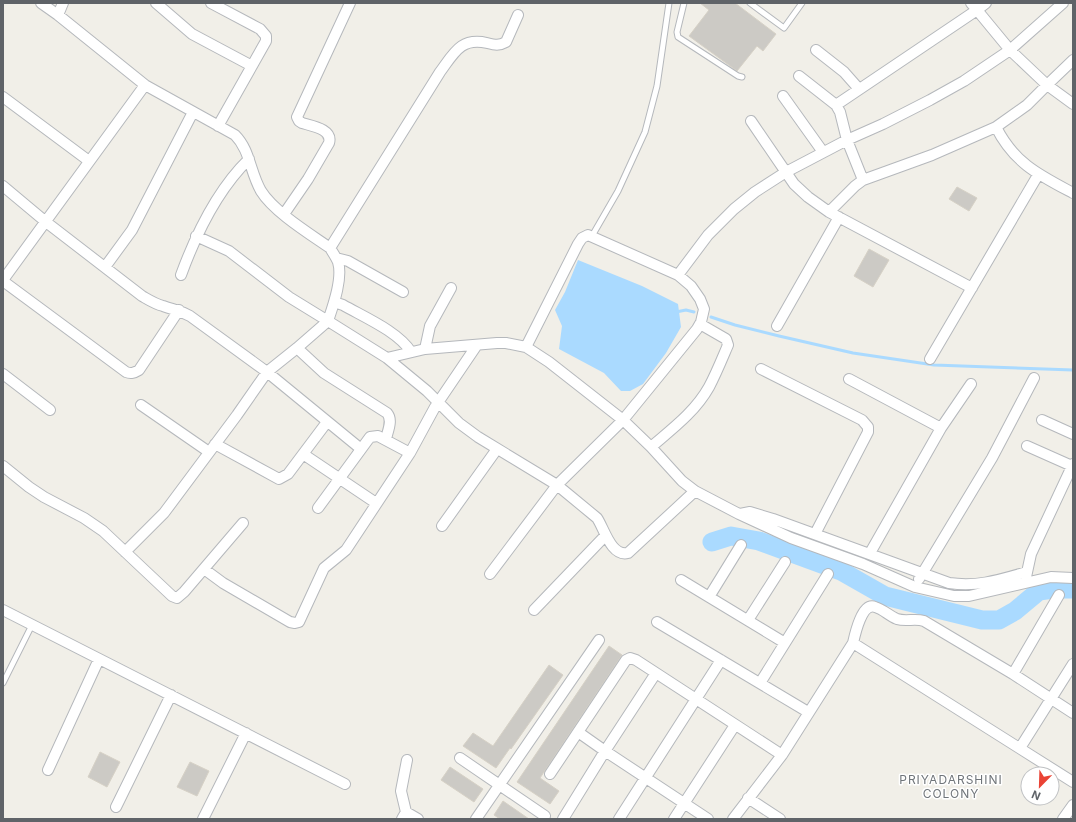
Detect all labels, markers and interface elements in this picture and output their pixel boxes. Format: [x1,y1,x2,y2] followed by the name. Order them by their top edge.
[1020,766,1060,806] north arrow
[899,772,1003,801] district label: PRIYADARSHINI COLONY
[1029,787,1043,803] text: N

